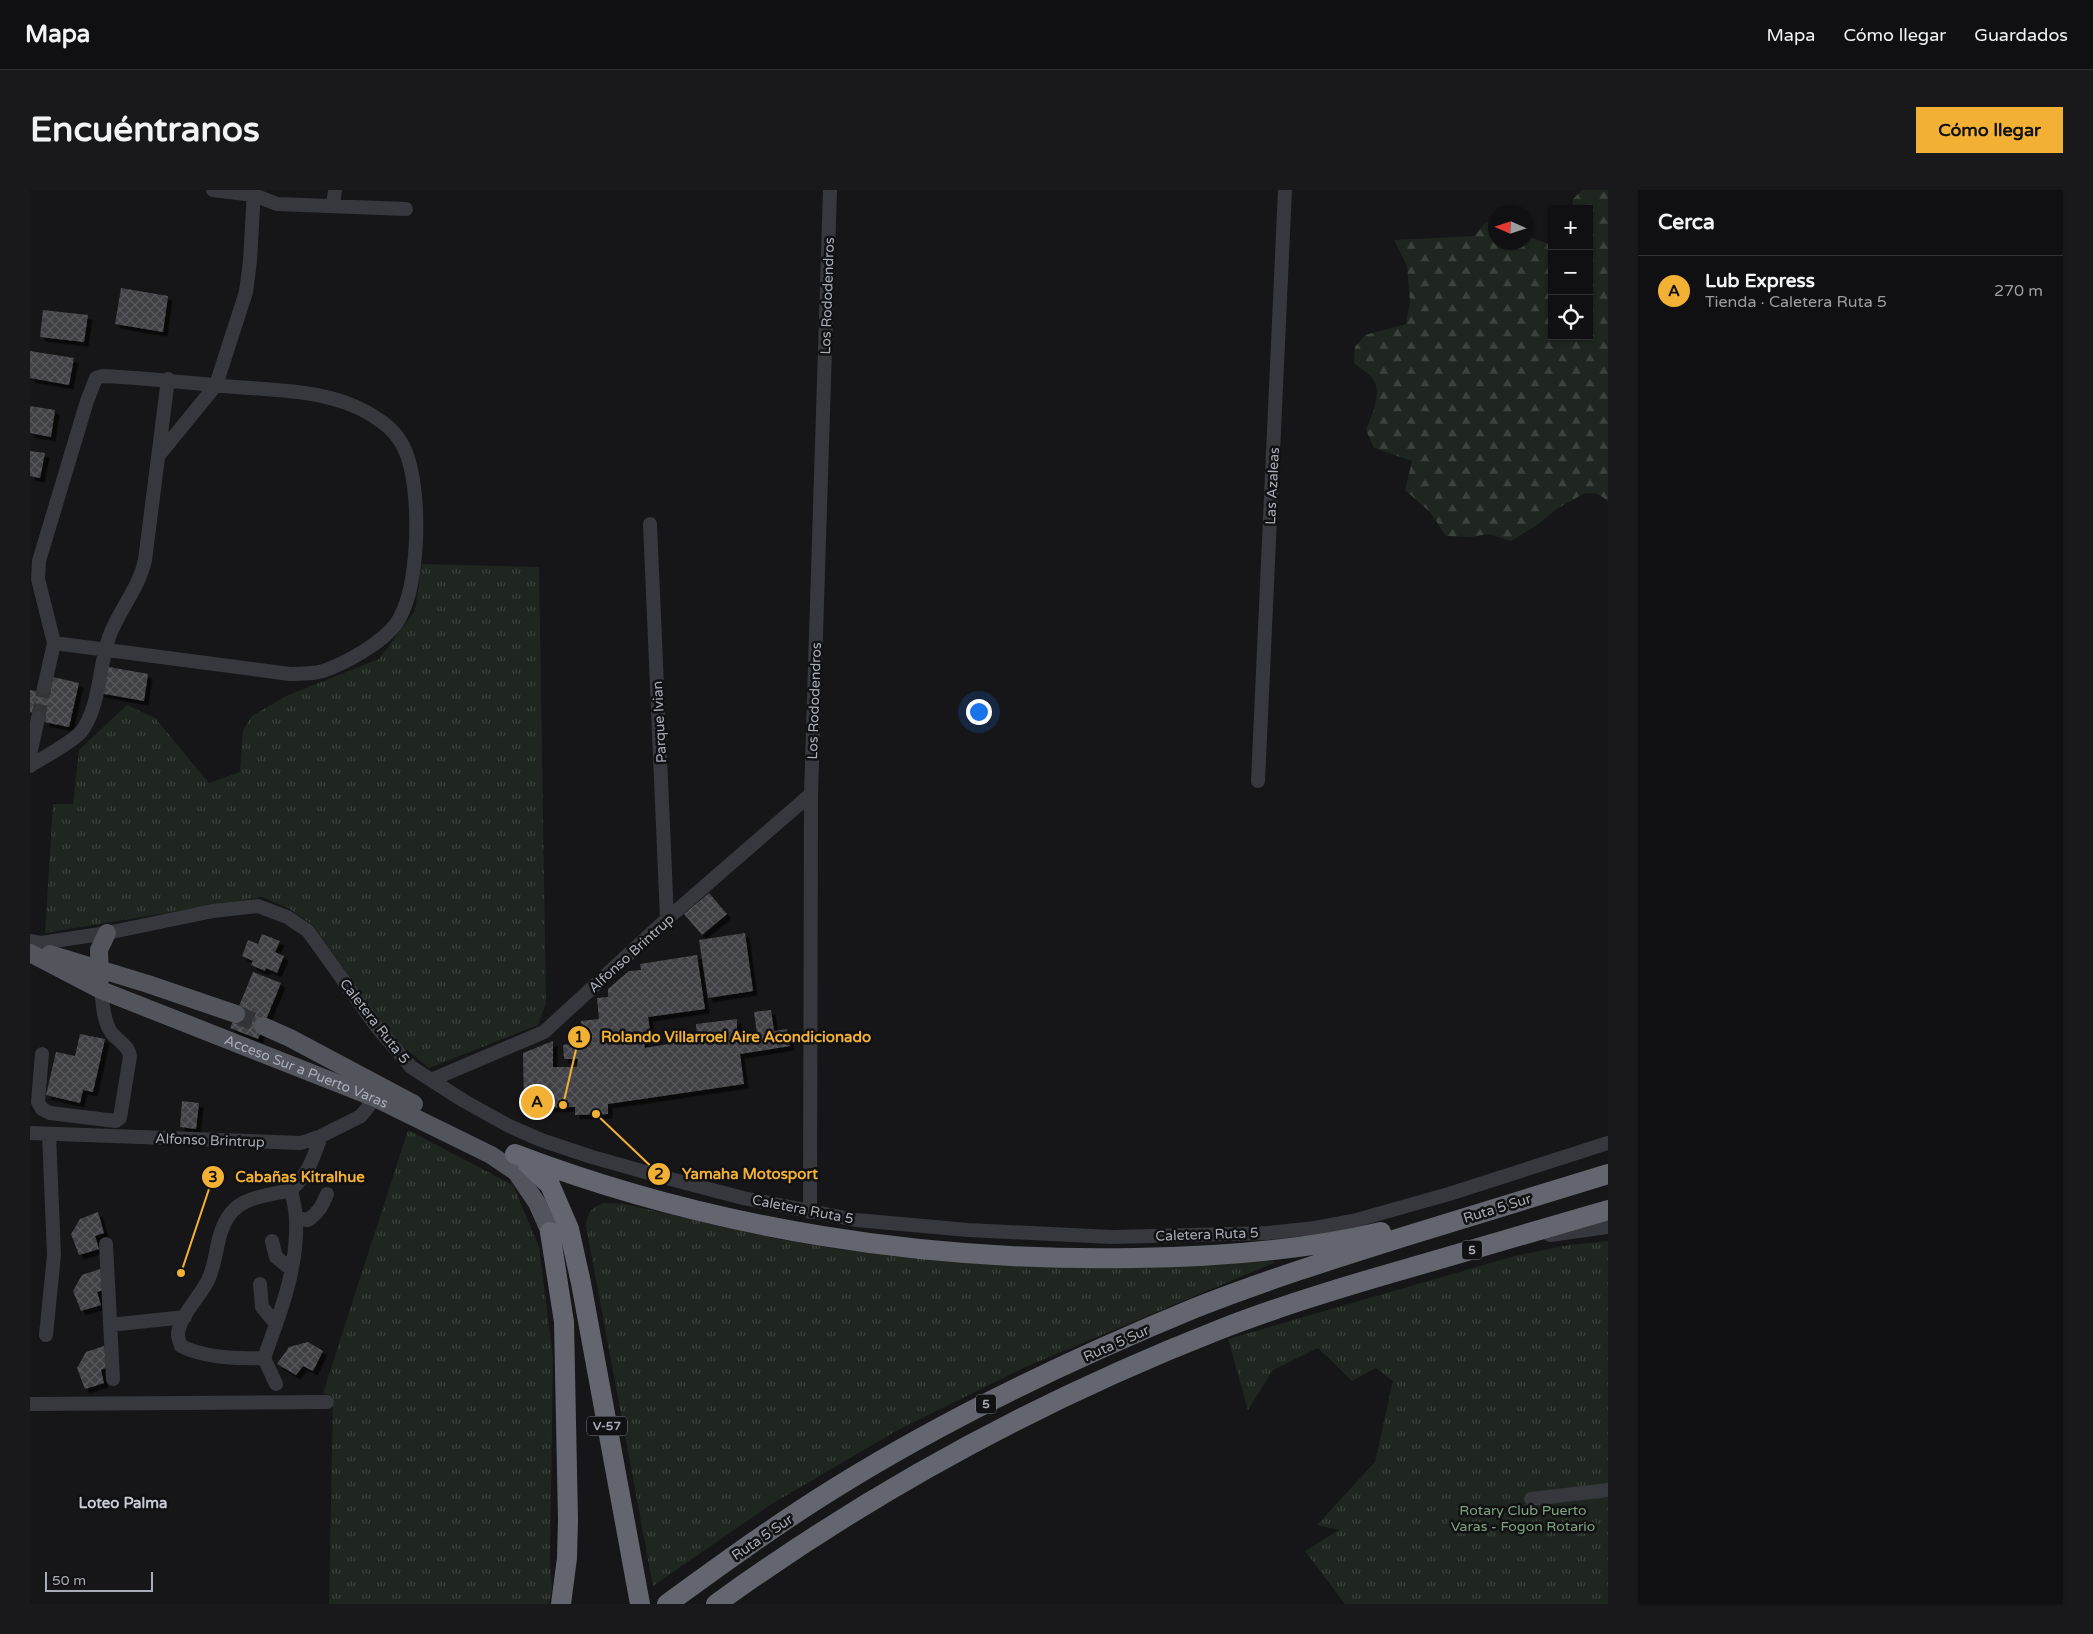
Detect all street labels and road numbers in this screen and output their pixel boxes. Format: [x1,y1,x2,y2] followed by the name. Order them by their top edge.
[817,237,838,355] street label: Los Rododendros
[1262,447,1283,525] street label: Las Azaleas
[804,642,825,760] street label: Los Rododendros
[649,681,670,763] street label: Parque Ivian
[585,910,678,996] street label: Alfonso Brintrup
[336,975,413,1067] street label: Caletera Ruta 5
[222,1032,391,1112] street label: Acceso Sur a Puerto Varas
[155,1130,265,1151] street label: Alfonso Brintrup
[1461,1190,1534,1227] street label: Ruta 5 Sur
[751,1191,855,1228] street label: Caletera Ruta 5
[1155,1224,1259,1245] street label: Caletera Ruta 5
[1462,1240,1482,1260] road number: 5
[1081,1321,1152,1365] street label: Ruta 5 Sur
[976,1394,996,1414] road number: 5
[587,1416,627,1436] road number: V-57
[728,1510,797,1564] street label: Ruta 5 Sur

